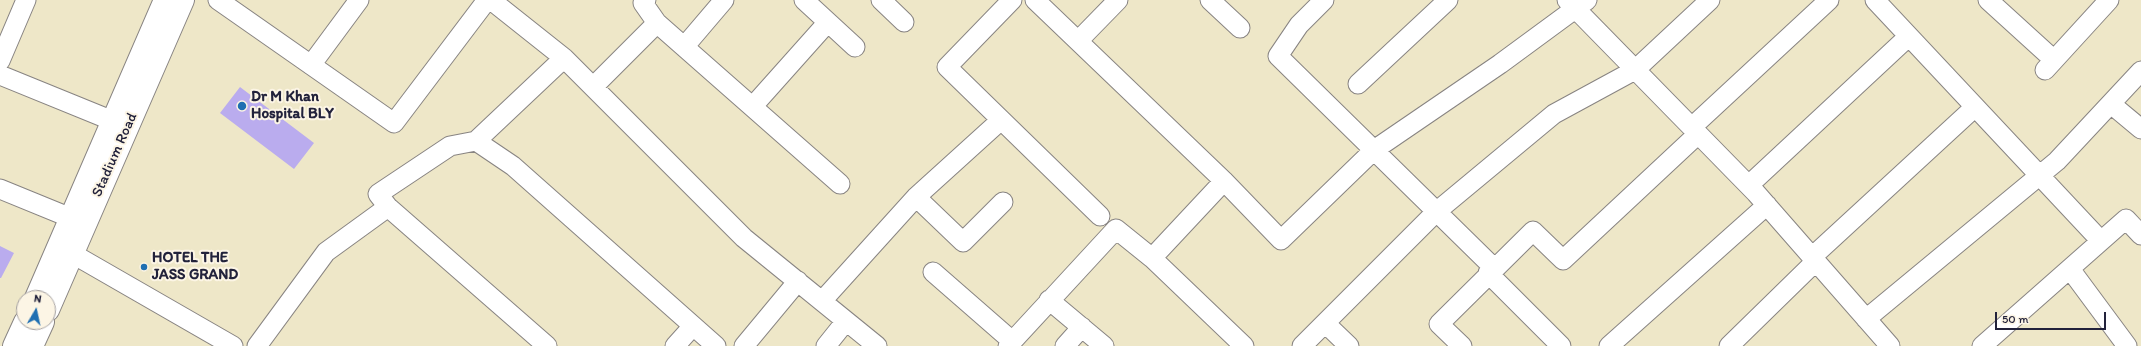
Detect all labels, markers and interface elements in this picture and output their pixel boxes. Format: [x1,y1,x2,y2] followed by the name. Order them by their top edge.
[251,88,334,123] place label: Dr M Khan Hospital BLY
[236,100,248,112] marker: Dr M Khan Hospital BLY
[88,110,142,200] street label: Stadium Road
[152,249,238,284] place label: HOTEL THE JASS GRAND
[139,262,149,272] marker: HOTEL THE JASS GRAND
[16,290,56,330] north arrow
[33,292,42,306] text: N
[1997,304,2108,330] scale bar
[2002,312,2028,326] text: 50 m

